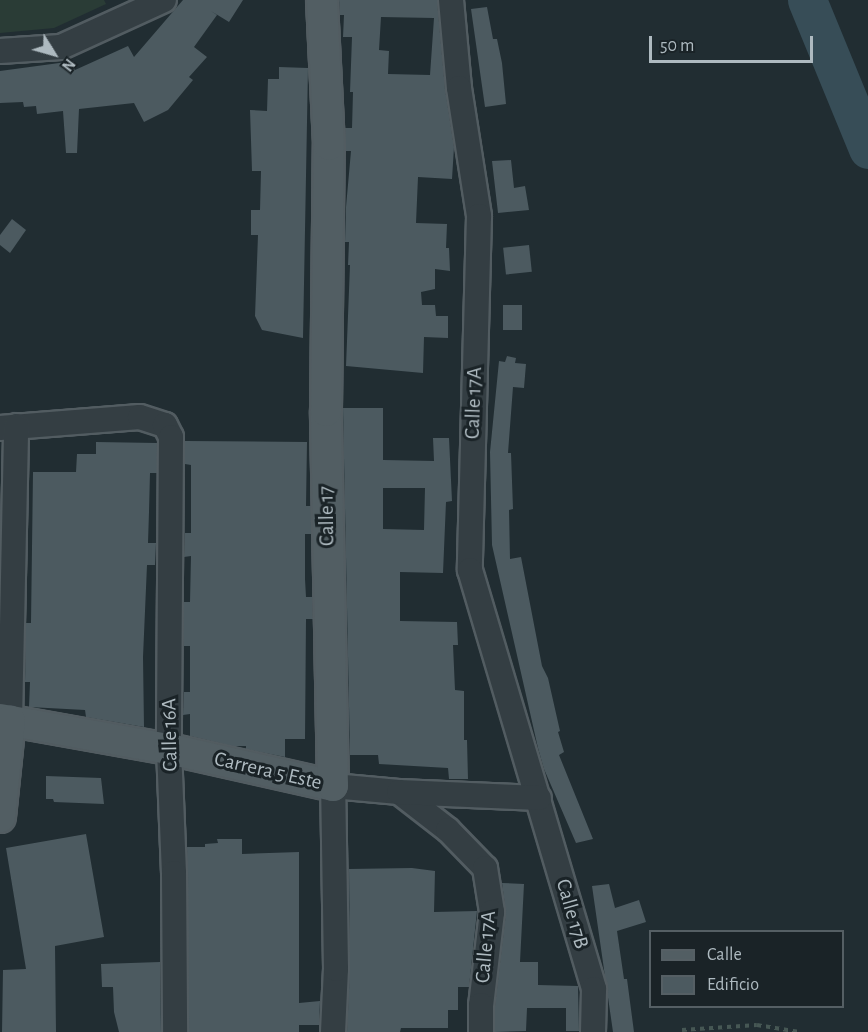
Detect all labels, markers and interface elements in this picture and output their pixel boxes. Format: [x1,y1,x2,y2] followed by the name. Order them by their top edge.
[24,24,84,84] north arrow
[652,24,816,62] scale bar
[660,37,694,55] text: 50 m
[59,56,78,74] text: N
[460,366,488,440] street label: Calle 17A
[314,486,340,546] street label: Calle 17
[157,698,183,772] street label: Calle 16A
[212,746,324,796] street label: Carrera 5 Este
[550,876,594,952] street label: Calle 17B
[470,910,502,984] street label: Calle 17A
[649,930,844,1008] legend
[707,946,742,964] text: Calle
[707,976,759,994] text: Edificio

